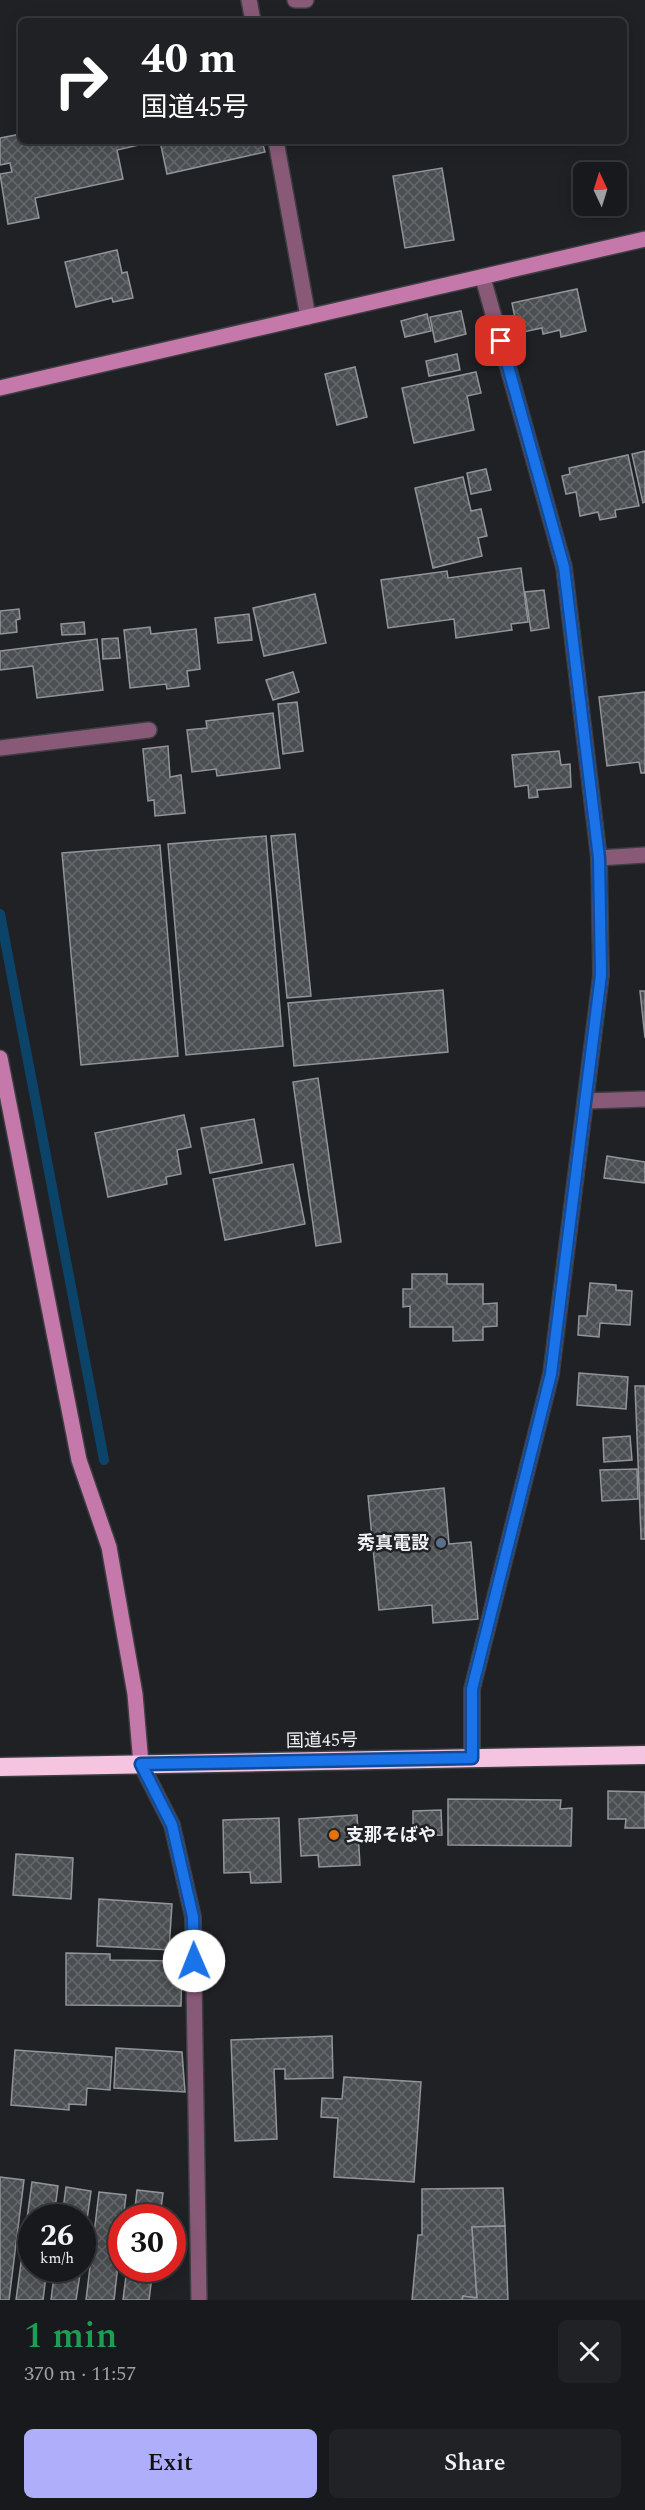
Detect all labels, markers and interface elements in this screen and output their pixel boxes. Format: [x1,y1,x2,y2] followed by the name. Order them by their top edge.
[141,28,236,91] text: 40 m
[42,42,120,120] icon: right
[141,87,249,129] text: 国道45号
[573,162,627,216] north arrow
[573,162,627,216] map controls
[475,315,526,366] pin
[484,324,517,357] icon: arrive
[357,1530,429,1557] place label: 秀真電設
[434,1536,448,1550] marker: 秀真電設
[286,1726,358,1755] street label: 国道45号
[346,1822,436,1849] place label: 支那そばや
[327,1828,341,1842] marker: 支那そばや
[162,1929,226,1993] position arrow
[108,2204,186,2282] speed limit sign: 30
[40,2213,74,2259] text: 26
[40,2247,74,2270] text: km/h
[24,2309,117,2364] text: 1 min
[558,2320,621,2383] button: close
[24,2359,136,2389] text: 370 m · 11:57
[24,2429,317,2498] button: Exit
[329,2429,621,2498] button: Share

